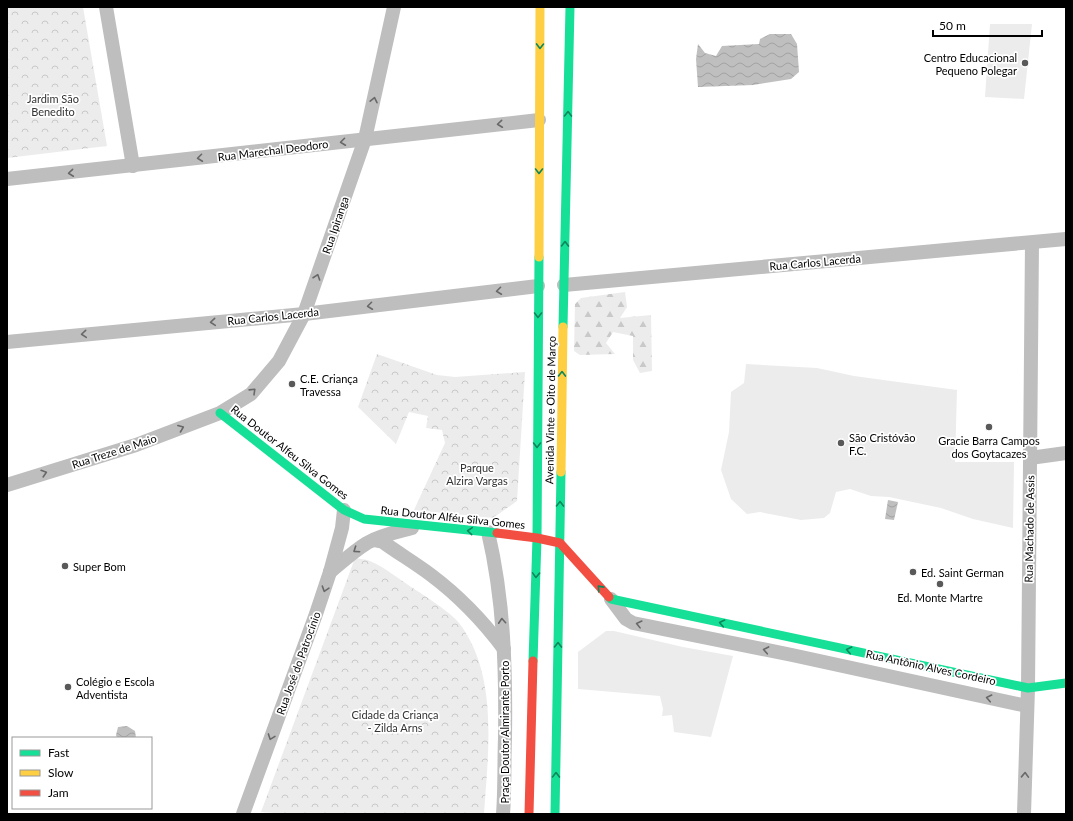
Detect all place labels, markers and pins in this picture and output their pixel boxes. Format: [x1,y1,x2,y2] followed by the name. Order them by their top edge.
[924,51,1017,77] place label: Centro Educacional Pequeno Polegar
[1020,58,1030,68] marker: Centro Educacional Pequeno Polegar
[300,372,358,398] place label: C.E. Criança Travessa
[287,379,297,389] marker: C.E. Criança Travessa
[984,422,994,432] marker: Gracie Barra Campos dos Goytacazes
[849,431,915,457] place label: São Cristóvão F.C.
[938,434,1040,460] place label: Gracie Barra Campos dos Goytacazes
[836,438,846,448] marker: São Cristóvão F.C.
[73,560,126,573] place label: Super Bom
[60,561,70,571] marker: Super Bom
[921,566,1004,579] place label: Ed. Saint German
[908,567,918,577] marker: Ed. Saint German
[935,579,945,589] marker: Ed. Monte Martre
[897,591,983,604] place label: Ed. Monte Martre
[76,675,154,701] place label: Colégio e Escola Adventista
[63,682,73,692] marker: Colégio e Escola Adventista

